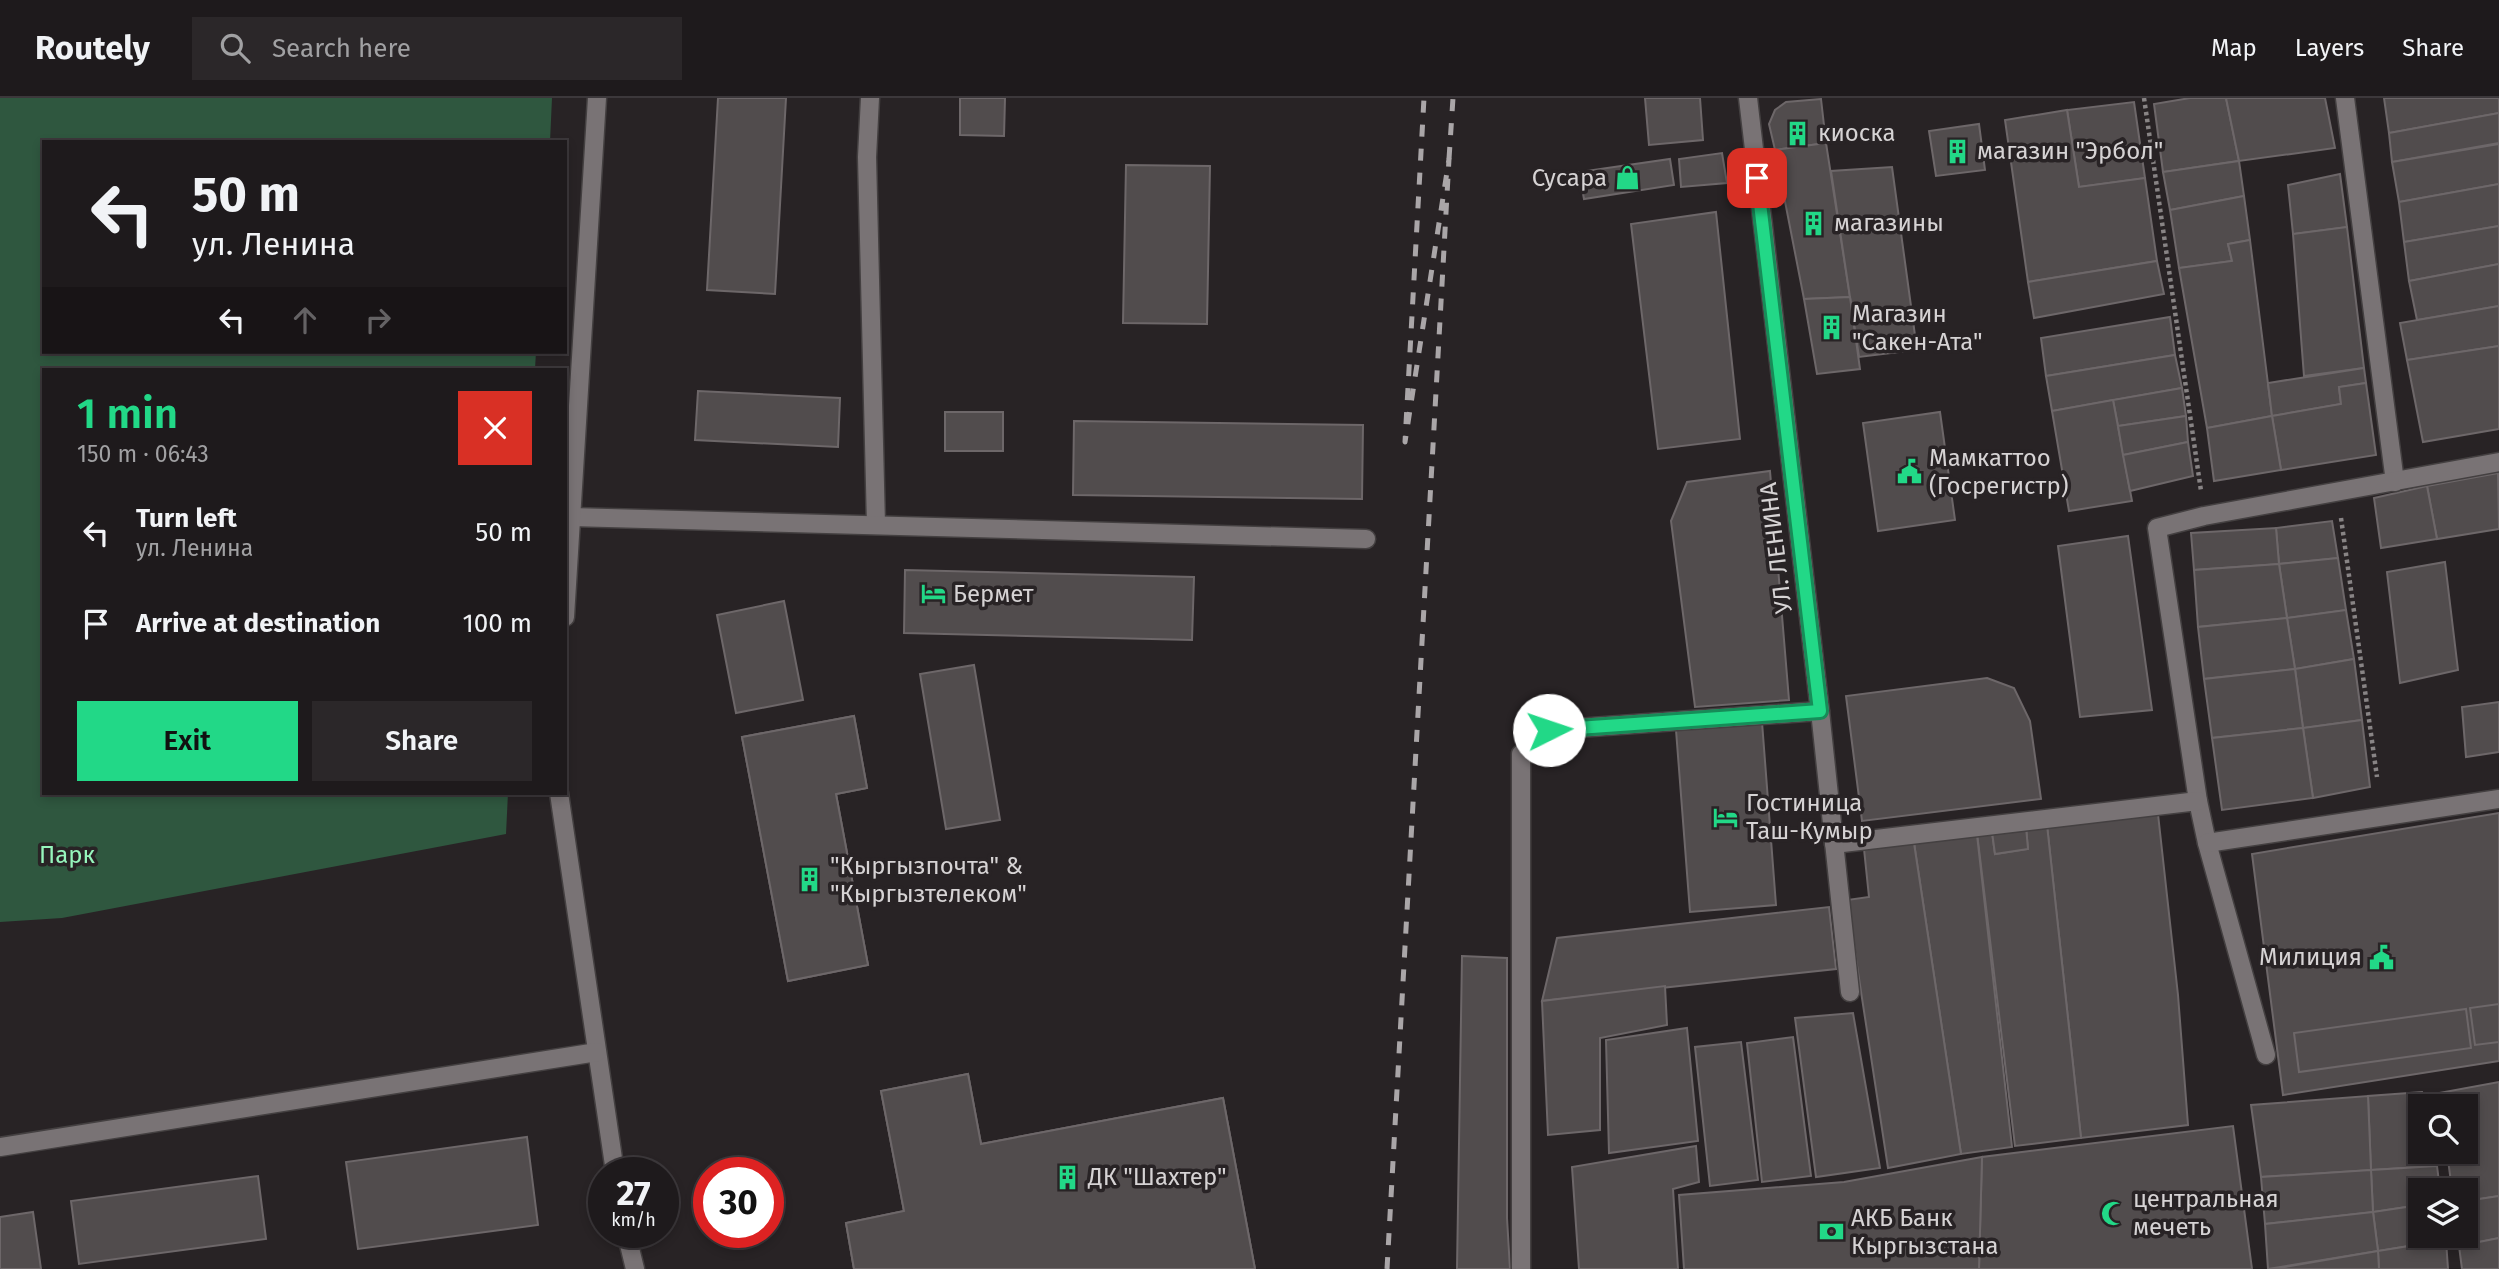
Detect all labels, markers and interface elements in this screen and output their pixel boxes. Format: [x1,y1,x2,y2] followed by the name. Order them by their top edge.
[192,17,682,80] search box
[35,28,150,68] text: Routely
[216,29,254,67] icon: search
[272,33,411,64] text: Search here
[2211,34,2257,62] text: Map
[2295,34,2364,62] text: Layers
[2402,34,2464,62] text: Share
[1784,119,1812,147] building icon: киоска
[1818,119,1896,147] place label: киоска
[1943,137,1971,165] building icon: магазин "Эрбол"
[1977,137,2163,165] place label: магазин "Эрбол"
[1727,148,1787,208] pin
[1738,159,1776,197] icon: arrive
[1532,164,1607,192] place label: Сусара
[1613,164,1641,192] shop icon: Сусара
[192,165,300,224] text: 50 m
[77,168,168,259] icon: left
[1800,209,1828,237] building icon: магазины
[1834,209,1944,237] place label: магазины
[192,225,355,263] text: ул. Ленина
[1852,300,1983,356] place label: Магазин "Сакен-Ата"
[213,301,251,339] icon: left
[286,301,324,339] icon: ahead
[359,301,397,339] icon: right
[1818,314,1846,342] building icon: Магазин "Сакен-Ата"
[77,389,178,439] text: 1 min
[458,391,532,465] button: close
[77,440,209,468] text: 150 m · 06:43
[1929,444,2068,500] place label: Мамкаттоо (Госрегистр)
[1895,458,1923,486] public building icon: Мамкаттоо (Госрегистр)
[1754,481,1798,615] street label: УЛ. ЛЕНИНА
[136,503,237,534] text: Turn left
[77,514,115,552] icon: left
[475,517,532,548] text: 50 m
[136,534,253,562] text: ул. Ленина
[919,580,947,608] hotel icon: Бермет
[953,580,1034,608] place label: Бермет
[77,605,115,643] icon: arrive
[136,608,380,639] text: Arrive at destination
[463,608,532,639] text: 100 m
[1512,693,1586,767] position arrow
[77,701,298,781] button: Exit
[312,701,532,781] button: Share
[1746,789,1873,845] place label: Гостиница Таш-Кумыр
[1712,803,1740,831] hotel icon: Гостиница Таш-Кумыр
[39,841,96,869] park label: Парк
[830,852,1027,908] place label: "Кыргызпочта" & "Кыргызтелеком"
[796,866,824,894] building icon: "Кыргызпочта" & "Кыргызтелеком"
[2259,943,2362,971] place label: Милиция
[2368,943,2396,971] public building icon: Милиция
[2408,1094,2478,1248] map controls
[2408,1094,2478,1164] button: search
[693,1157,784,1248] speed limit sign: 30
[1054,1163,1082,1191] building icon: ДК "Шахтер"
[1087,1163,1227,1191] place label: ДК "Шахтер"
[616,1172,651,1214] text: 27
[2408,1178,2478,1248] button: layers
[2133,1185,2279,1241] place label: центральная мечеть
[2099,1199,2127,1227] mosque icon: центральная мечеть
[1851,1204,1999,1260] place label: АКБ Банк Кыргызстана
[611,1209,656,1231] text: km/h
[1817,1218,1845,1246] bank icon: АКБ Банк Кыргызстана

